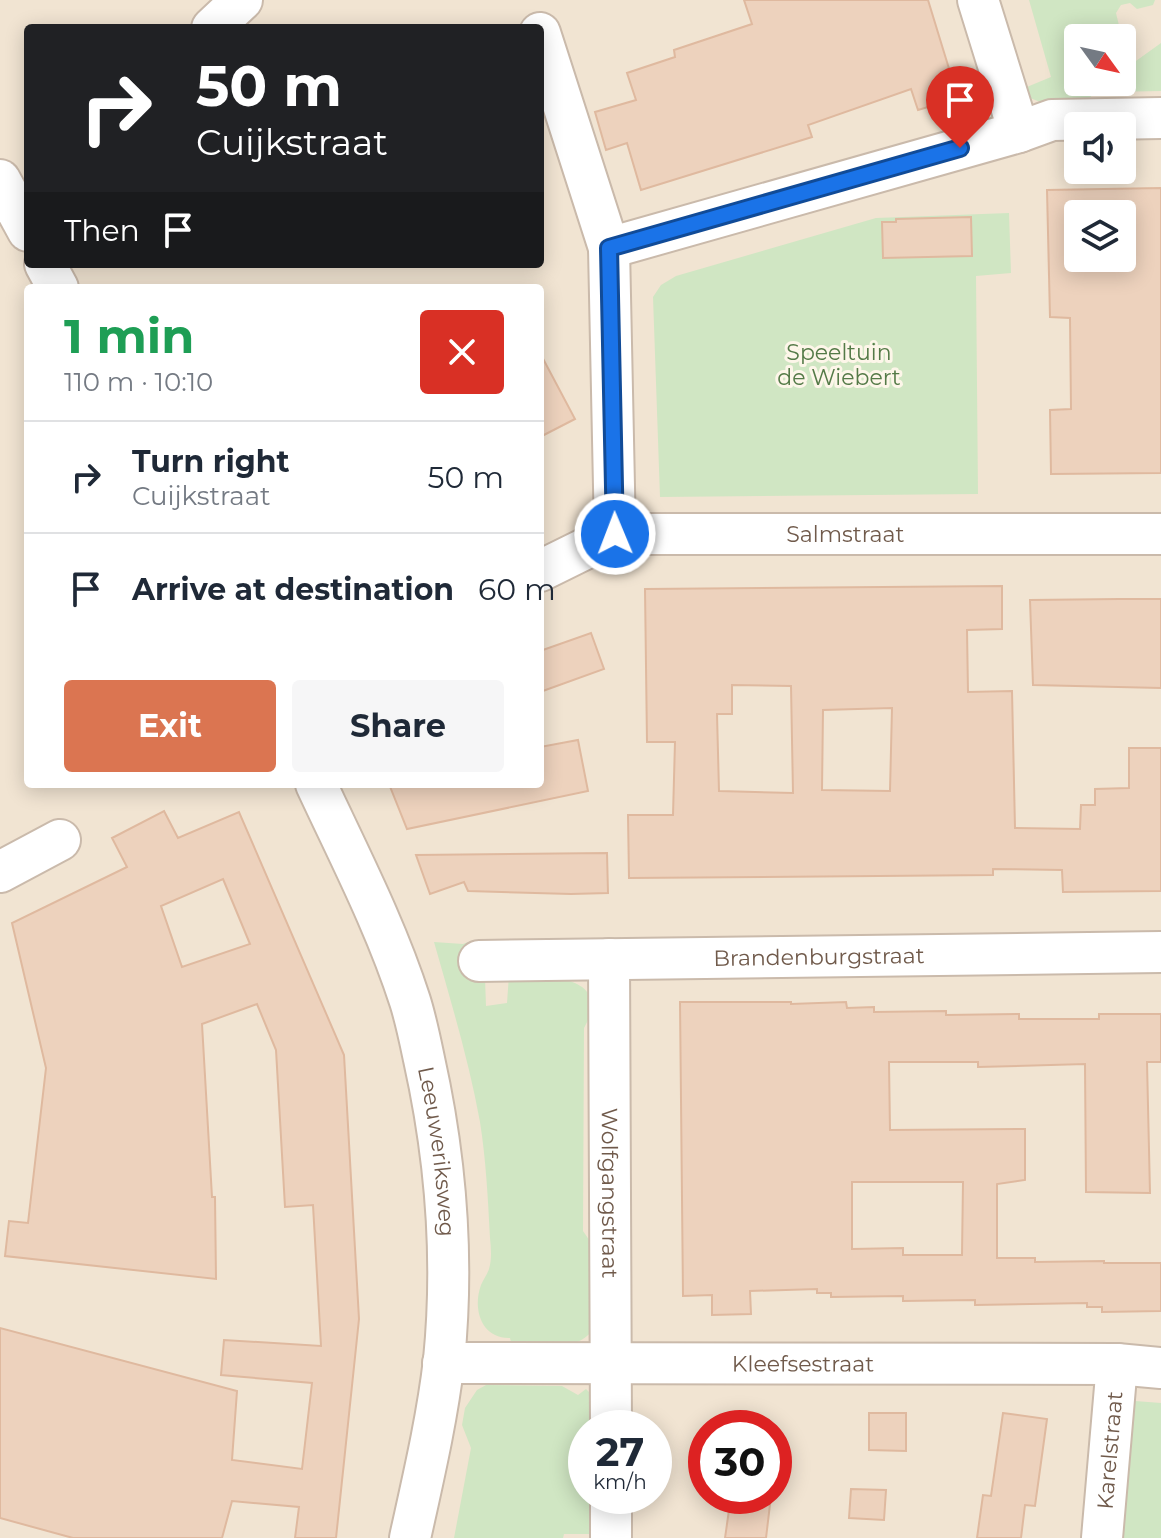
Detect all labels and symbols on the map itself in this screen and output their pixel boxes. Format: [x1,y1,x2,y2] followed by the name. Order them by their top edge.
[1064,24,1136,96] north arrow
[926,66,994,148] pin
[777,339,901,391] park label: Speeltuin de Wiebert
[573,492,657,576] position arrow
[786,521,905,548] street label: Salmstraat
[713,942,925,971] street label: Brandenburgstraat
[412,1064,461,1237] street label: Leeuweriksweg
[596,1108,624,1278] street label: Wolfgangstraat
[732,1350,874,1377] street label: Kleefsestraat
[1091,1390,1128,1511] street label: Karelstraat
[688,1410,792,1514] speed limit sign: 30

